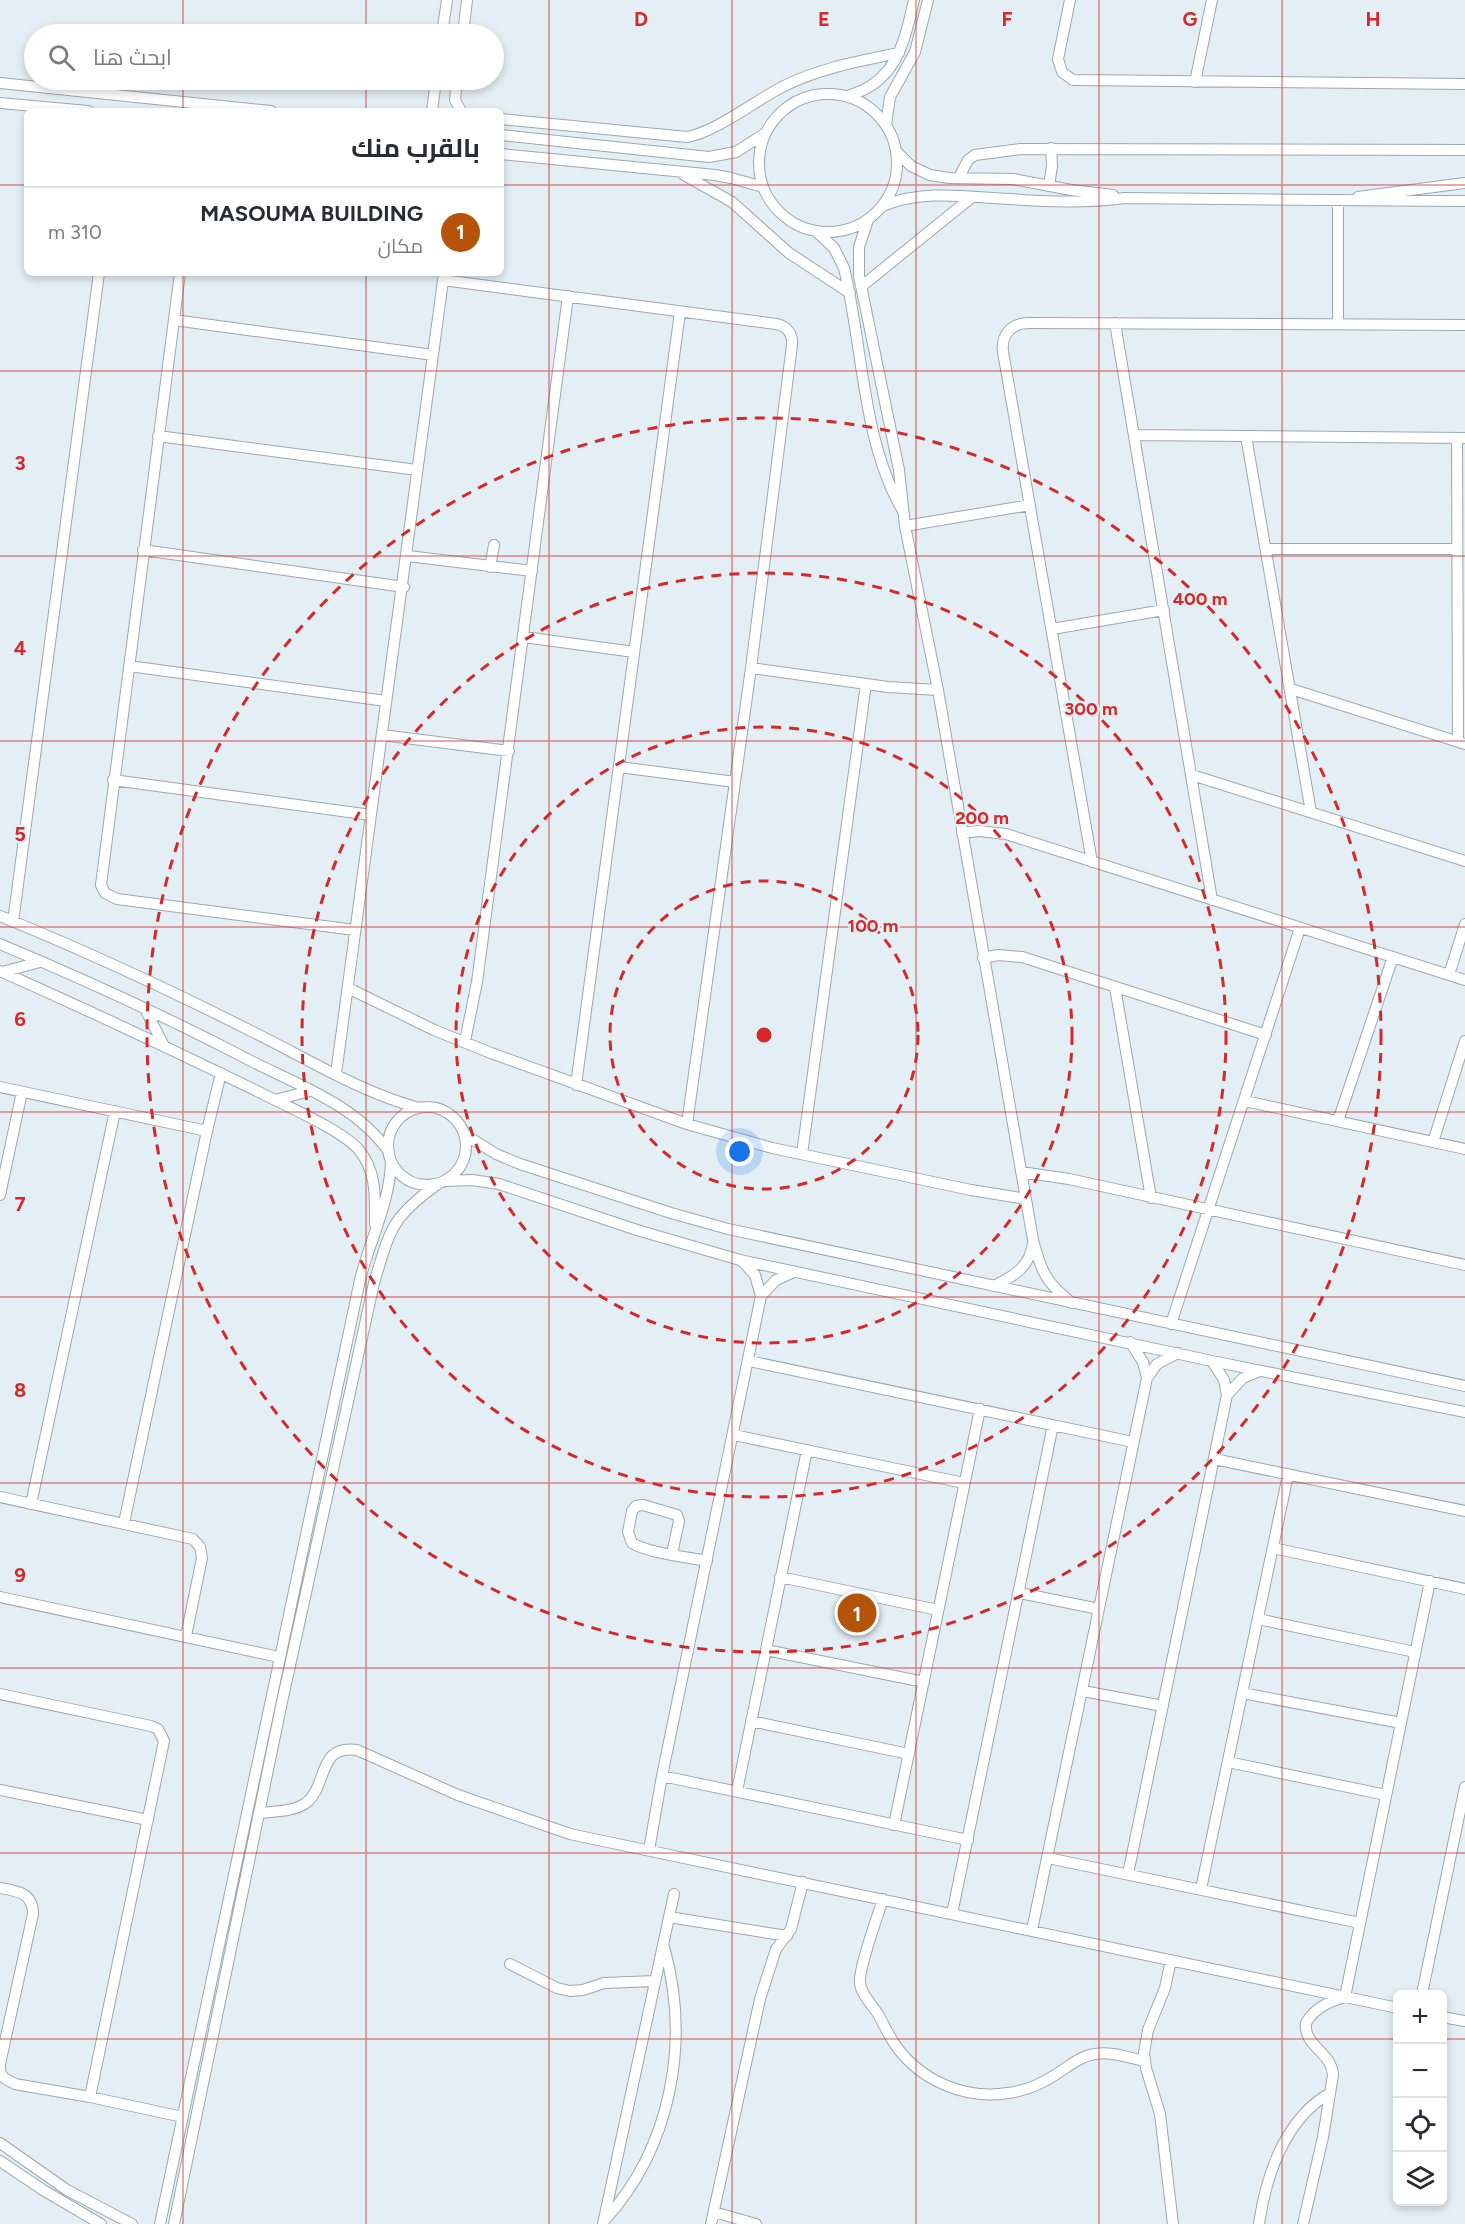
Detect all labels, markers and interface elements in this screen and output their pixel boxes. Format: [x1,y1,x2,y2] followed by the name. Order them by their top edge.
[634,7,648,31] text: D
[818,7,830,31] text: E
[1001,7,1013,31] text: F
[1183,7,1198,31] text: G
[1366,7,1381,31] text: H
[24,24,504,90] search box
[45,41,78,74] icon: search
[93,44,172,71] text: ابحث هنا
[351,132,480,164] text: بالقرب منك
[200,200,423,227] text: MASOUMA BUILDING
[48,220,102,244] text: 310 m
[456,220,465,244] text: 1
[378,234,423,258] text: مكان
[14,451,26,475] text: 3
[1173,588,1227,610] text: 400 m
[14,636,27,660] text: 4
[1064,698,1118,720] text: 300 m
[955,807,1009,829] text: 200 m
[14,822,26,846] text: 5
[848,915,898,937] text: 100 m
[14,1007,26,1031] text: 6
[754,1025,774,1045] centre of rings
[725,1137,754,1166] your location
[14,1192,26,1216] text: 7
[14,1378,26,1402] text: 8
[14,1563,26,1587] text: 9
[838,1590,876,1636] pin: 1
[1393,1990,1447,2206] map controls
[1393,1990,1447,2044] button: +
[1393,2044,1447,2098] button: −
[1393,2098,1447,2152] button: locate
[1393,2152,1447,2206] button: layers

